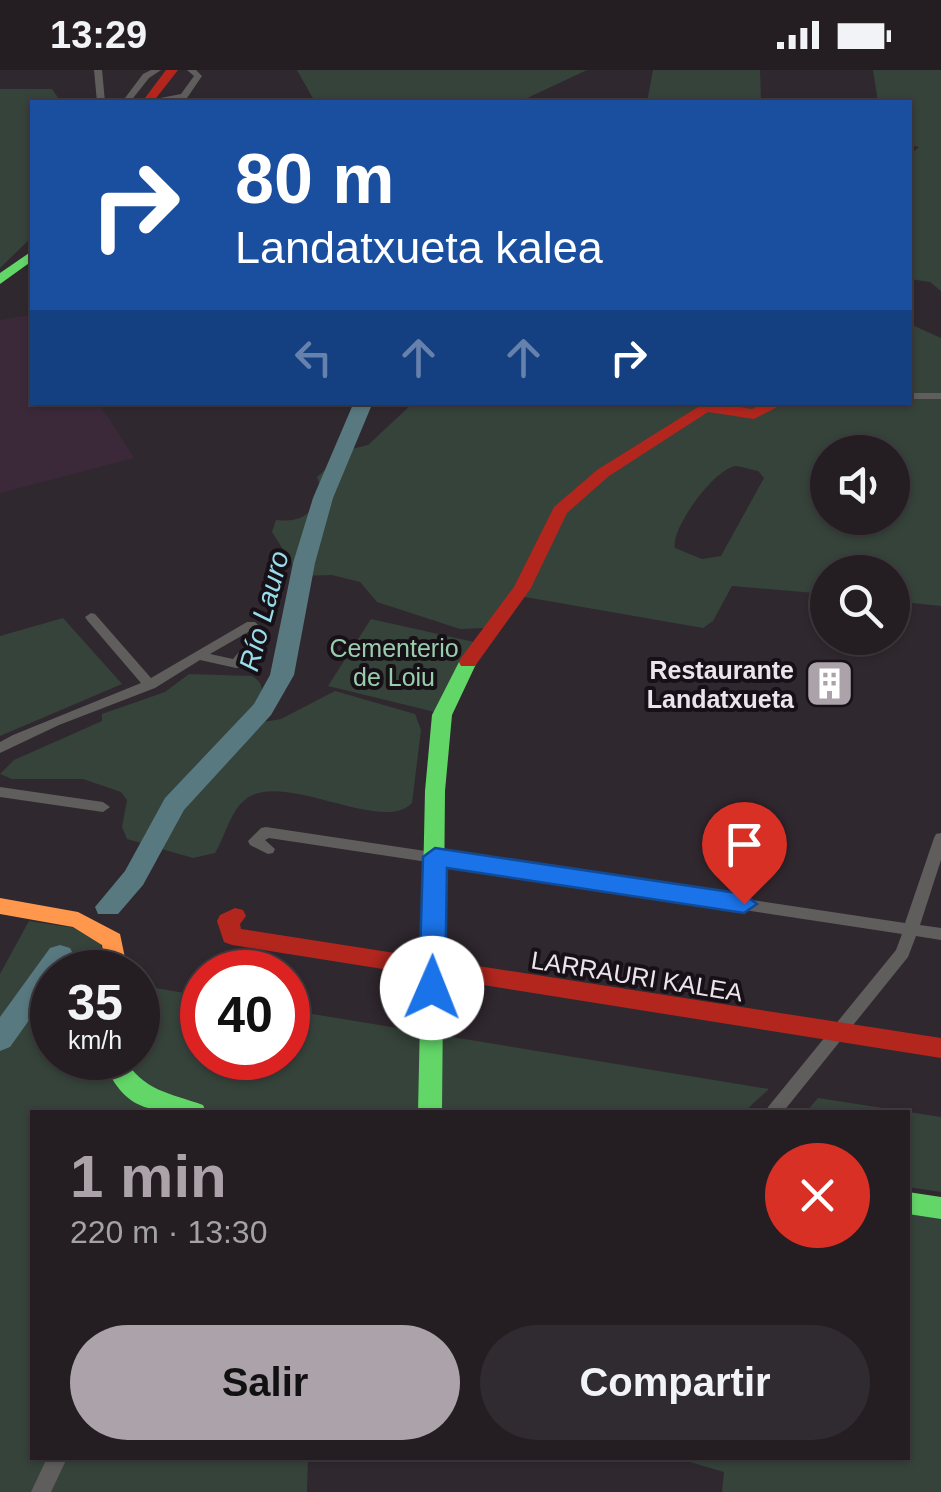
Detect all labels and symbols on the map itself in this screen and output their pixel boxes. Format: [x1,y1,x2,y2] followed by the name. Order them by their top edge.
[233,548,295,674] water label: Río Lauro
[329,634,459,691] park label: Cementerio de Loiu
[647,656,795,713] place label: Restaurante Landatxueta
[803,658,855,710] building icon: Restaurante Landatxueta
[702,802,787,905] pin
[380,936,484,1040] position arrow
[529,945,745,1007] street label: LARRAURI KALEA
[180,950,310,1080] speed limit sign: 40

